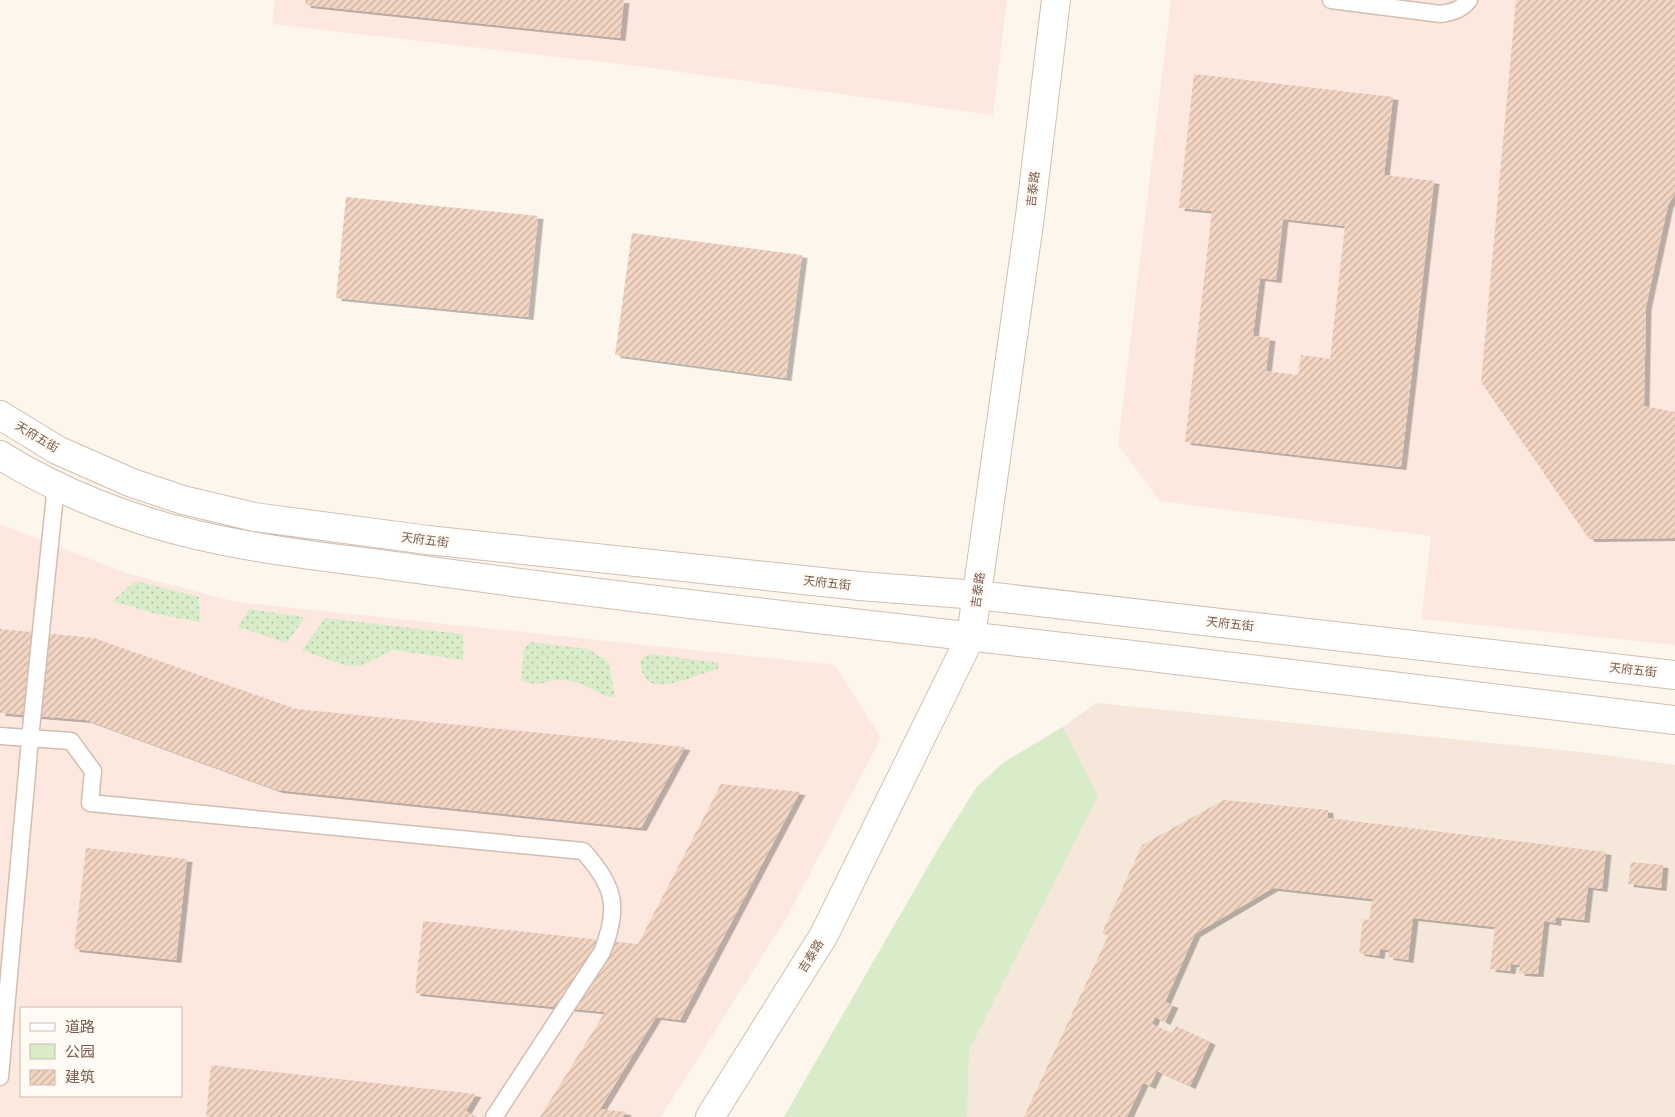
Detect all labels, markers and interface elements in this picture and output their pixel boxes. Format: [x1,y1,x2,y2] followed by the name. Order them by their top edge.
[1024,170,1042,208] street label: 吉泰路
[13,419,61,455] street label: 天府五街
[400,530,450,550] street label: 天府五街
[969,571,987,609] street label: 吉泰路
[802,574,852,592] street label: 天府五街
[1205,615,1255,633] street label: 天府五街
[1608,661,1658,679] street label: 天府五街
[796,937,826,975] street label: 吉泰路
[20,1007,182,1097] legend
[65,1018,95,1036] text: 道路
[65,1043,95,1061] text: 公园
[65,1068,95,1086] text: 建筑

